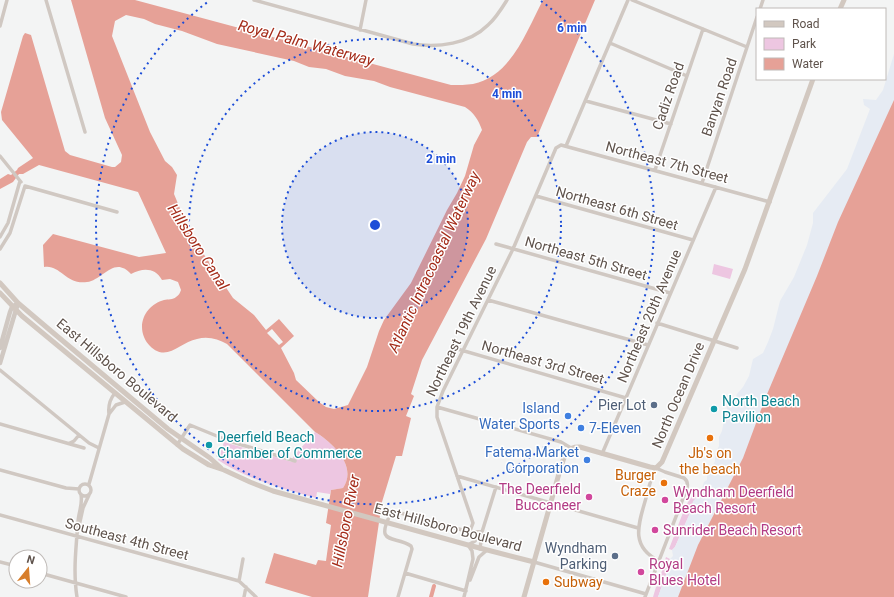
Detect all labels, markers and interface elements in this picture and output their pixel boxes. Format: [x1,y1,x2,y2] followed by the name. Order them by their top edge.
[756,8,886,80] legend
[236,16,377,70] water label: Royal Palm Waterway
[792,17,820,31] text: Road
[557,21,587,35] text: 6 min
[792,37,817,51] text: Park
[698,56,740,138] street label: Banyan Road
[792,57,823,71] text: Water
[649,60,687,132] street label: Cadiz Road
[492,87,522,101] text: 4 min
[604,138,730,186] street label: Northeast 7th Street
[426,152,456,166] text: 2 min
[384,168,484,356] water label: Atlantic Intracoastal Waterway
[554,183,680,233] street label: Northeast 6th Street
[164,201,233,294] water label: Hillsboro Canal
[368,218,382,232] centre of rings
[523,233,649,283] street label: Northeast 5th Street
[614,247,684,385] street label: Northeast 20th Avenue
[422,263,500,399] street label: Northeast 19th Avenue
[54,315,180,425] street label: East Hillsboro Boulevard
[480,337,606,387] street label: Northeast 3rd Street
[648,340,708,450] street label: North Ocean Drive
[722,393,800,425] place label: North Beach Pavilion
[598,397,646,413] place label: Pier Lot
[479,400,560,432] place label: Island Water Sports
[649,400,659,410] marker: Pier Lot
[709,404,719,414] marker: North Beach Pavilion
[563,411,573,421] marker: Island Water Sports
[589,420,641,436] place label: 7-Eleven
[576,423,586,433] marker: 7-Eleven
[217,429,362,461] place label: Deerfield Beach Chamber of Commerce
[705,433,715,443] marker: Jb's on the beach
[204,440,214,450] marker: Deerfield Beach Chamber of Commerce
[485,444,579,476] place label: Fatema Market Corporation
[679,445,741,477] place label: Jb's on the beach
[582,455,592,465] marker: Fatema Market Corporation
[615,467,656,499] place label: Burger Craze
[328,472,364,569] water label: Hillsboro River
[659,478,669,488] marker: Burger Craze
[499,481,581,513] place label: The Deerfield Buccaneer
[673,484,794,516] place label: Wyndham Deerfield Beach Resort
[584,492,594,502] marker: The Deerfield Buccaneer
[660,495,670,505] marker: Wyndham Deerfield Beach Resort
[372,500,524,554] street label: East Hillsboro Boulevard
[63,515,191,563] street label: Southeast 4th Street
[663,522,802,538] place label: Sunrider Beach Resort
[650,525,660,535] marker: Sunrider Beach Resort
[545,540,607,572] place label: Wyndham Parking
[8,549,48,589] north arrow
[610,551,620,561] marker: Wyndham Parking
[25,553,37,567] text: N
[649,556,720,588] place label: Royal Blues Hotel
[636,567,646,577] marker: Royal Blues Hotel
[554,574,603,590] place label: Subway
[541,577,551,587] marker: Subway

